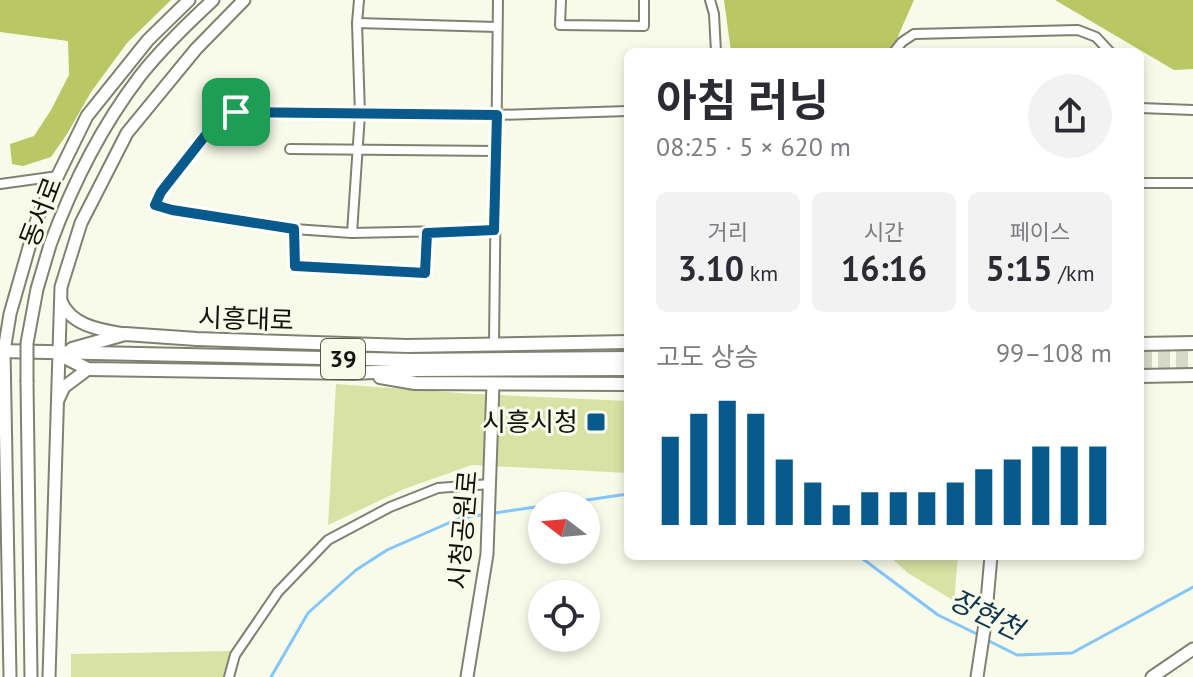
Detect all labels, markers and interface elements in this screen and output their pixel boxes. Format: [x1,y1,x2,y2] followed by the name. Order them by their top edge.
[656,71,829,128] text: 아침 러닝
[1028,74,1112,158] button: share
[202,78,270,146] pin
[214,90,258,134] icon: arrive
[656,130,851,163] text: 08:25 · 5 × 620 m
[12,172,69,251] street label: 동서로
[708,218,748,246] text: 거리
[864,218,904,246] text: 시간
[1010,218,1070,246] text: 페이스
[678,246,744,290] text: 3.10
[841,246,927,290] text: 16:16
[985,246,1052,290] text: 5:15
[744,259,778,287] text: km
[1052,259,1095,287] text: /km
[198,300,294,337] street label: 시흥대로
[996,336,1112,369] text: 99–108 m
[321,339,365,379] road number: 39
[656,340,759,373] text: 고도 상승
[482,405,578,438] place label: 시흥시청
[585,411,607,433] marker: 시흥시청
[441,469,484,591] street label: 시청공원로
[528,492,600,564] north arrow
[528,492,600,652] map controls
[528,580,600,652] button: locate
[943,580,1032,649] water label: 장현천

